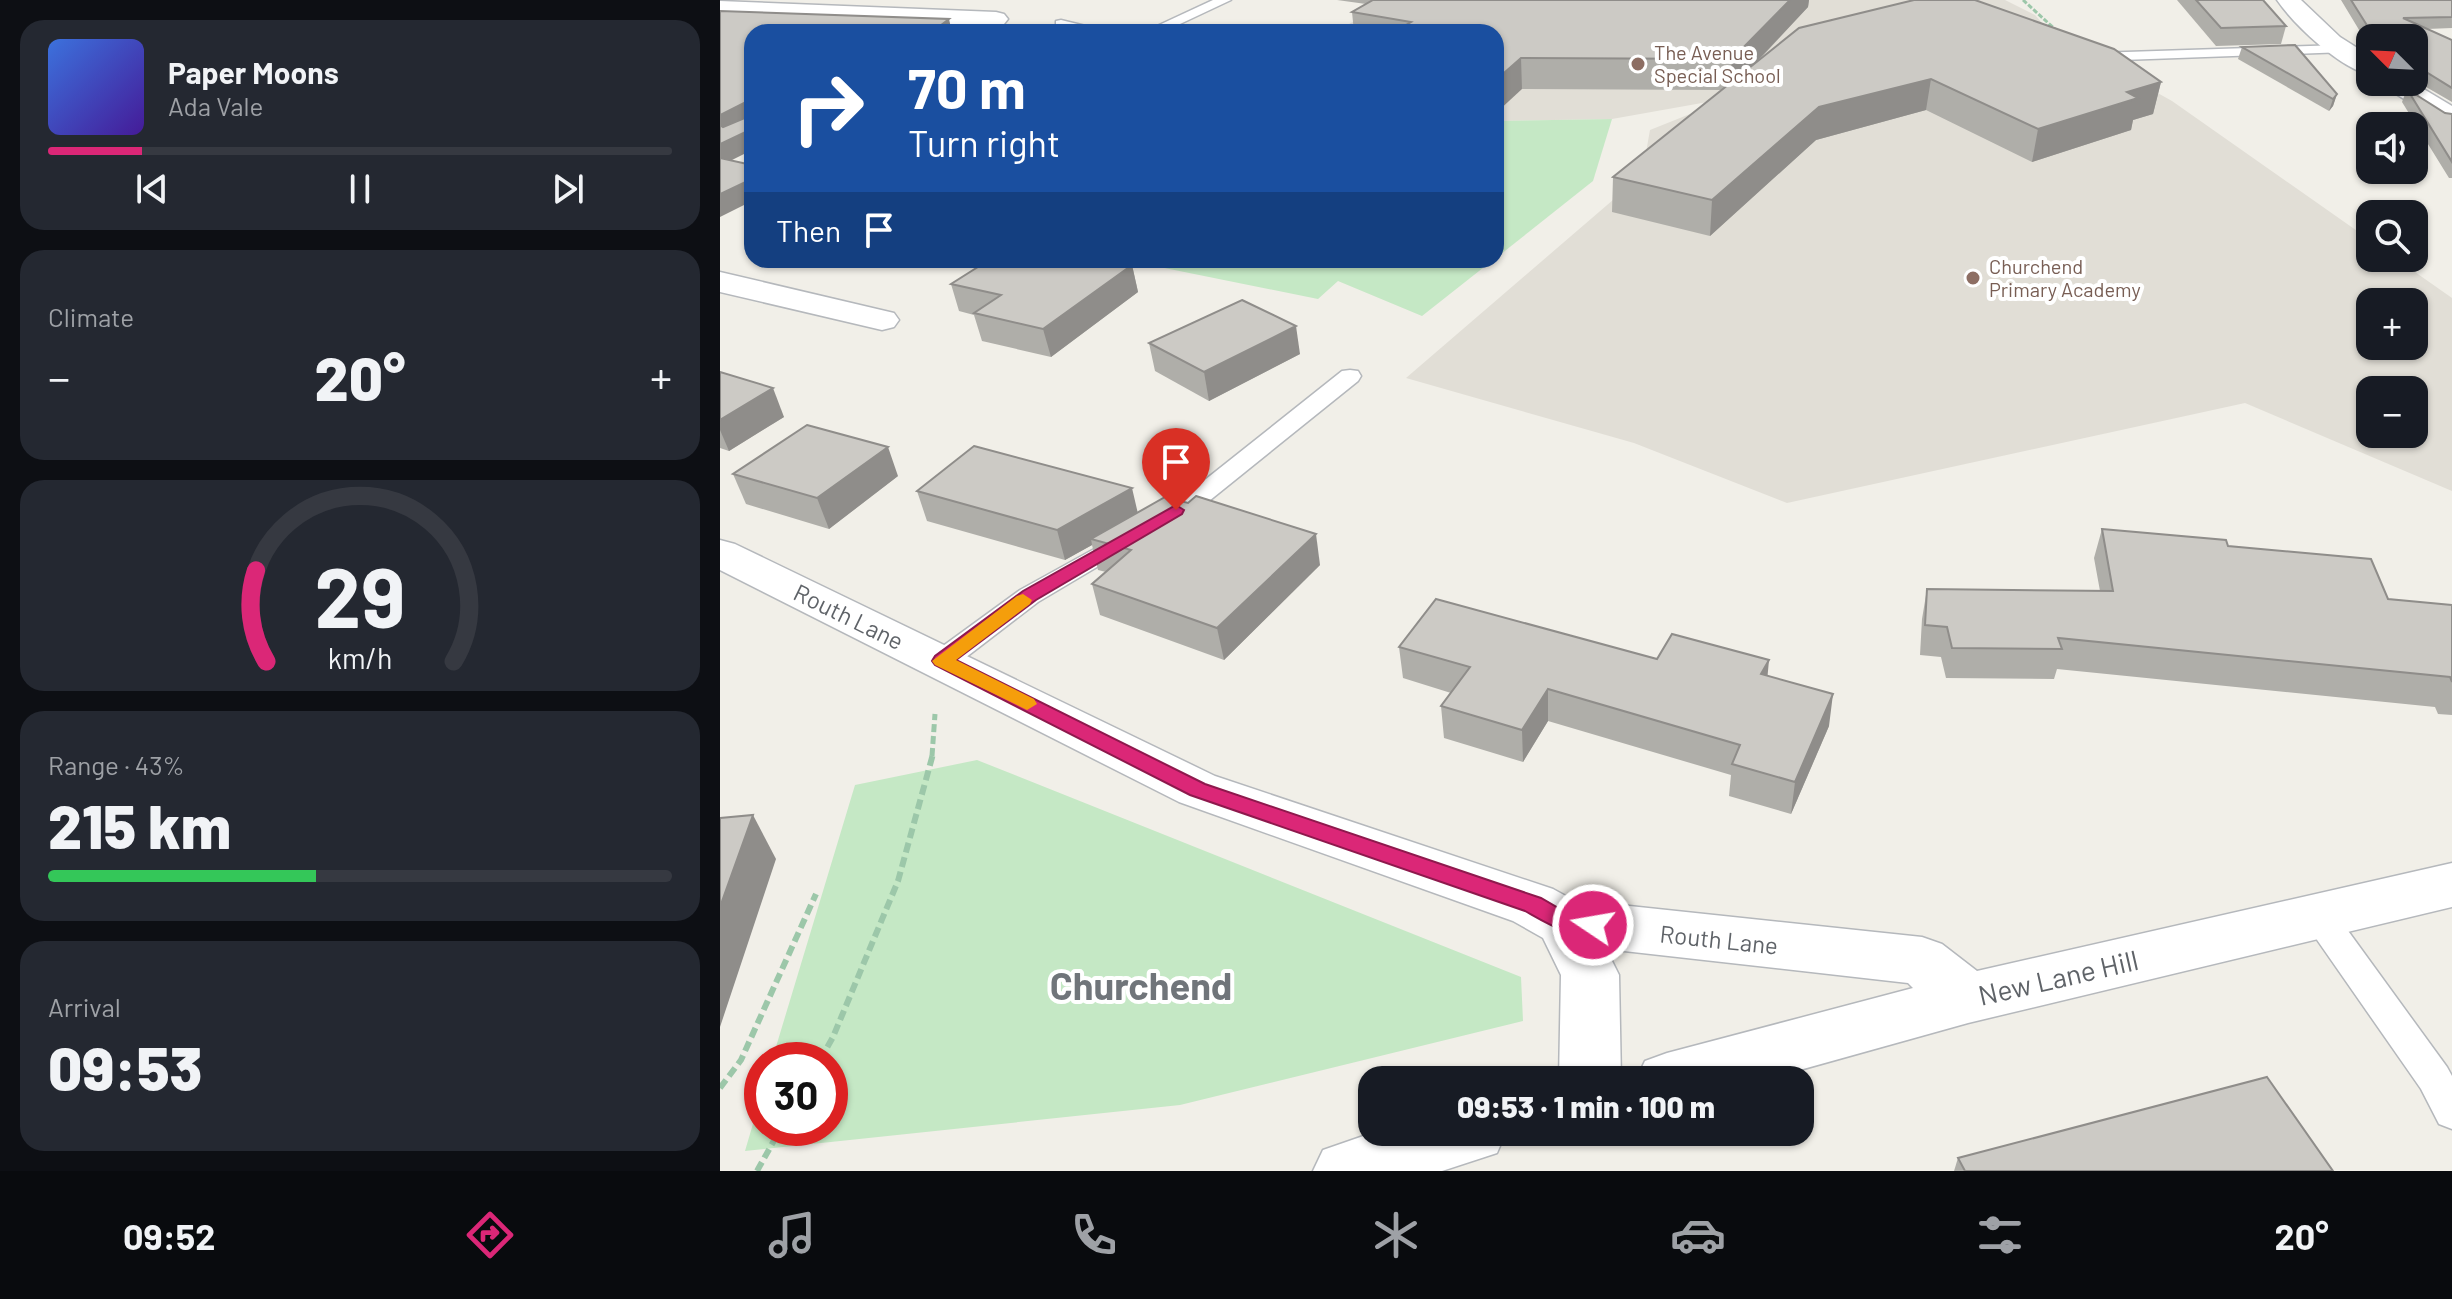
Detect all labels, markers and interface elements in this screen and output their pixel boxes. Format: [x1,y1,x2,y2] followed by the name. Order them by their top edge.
[2356,24,2428,96] north arrow
[2356,24,2428,448] map controls
[1654,40,1781,87] place label: The Avenue Special School
[908,53,1026,120] text: 70 m
[168,54,339,90] text: Paper Moons
[1629,55,1647,73] marker: The Avenue Special School
[776,56,880,160] icon: right
[168,90,263,121] text: Ada Vale
[2356,112,2428,184] button: sound
[908,121,1060,164] text: Turn right
[130,167,174,211] icon: previous
[338,167,382,211] icon: pause
[546,167,590,211] icon: next
[2356,200,2428,272] button: search
[857,208,901,252] icon: arrive
[776,212,841,248] text: Then
[1989,254,2141,301] place label: Churchend Primary Academy
[1964,269,1982,287] marker: Churchend Primary Academy
[2356,288,2428,360] button: +
[48,301,134,332] text: Climate
[315,341,405,413] text: 20°
[48,350,70,403] text: −
[650,350,672,403] text: +
[2356,376,2428,448] button: −
[1142,428,1210,510] pin
[1154,440,1198,484] icon: arrive
[315,544,405,644] text: 29
[789,577,909,655] street label: Routh Lane
[328,640,392,675] text: km/h
[48,749,185,780] text: Range · 43%
[48,789,231,861] text: 215 km
[1551,883,1635,967] position arrow
[1659,918,1779,960] street label: Routh Lane
[1975,942,2141,1012] street label: New Lane Hill
[1050,962,1232,1008] district label: Churchend
[48,991,121,1022] text: Arrival
[48,1031,202,1103] text: 09:53
[744,1042,848,1146] speed limit sign: 30
[1457,1088,1715,1124] text: 09:53 · 1 min · 100 m
[462,1207,518,1263] icon: directions
[764,1207,820,1263] icon: music
[1066,1207,1122,1263] icon: phone
[1368,1207,1424,1263] icon: climate
[1670,1207,1726,1263] icon: car
[1972,1207,2028,1263] icon: filters
[123,1214,215,1257] text: 09:52
[2275,1214,2329,1257] text: 20°

